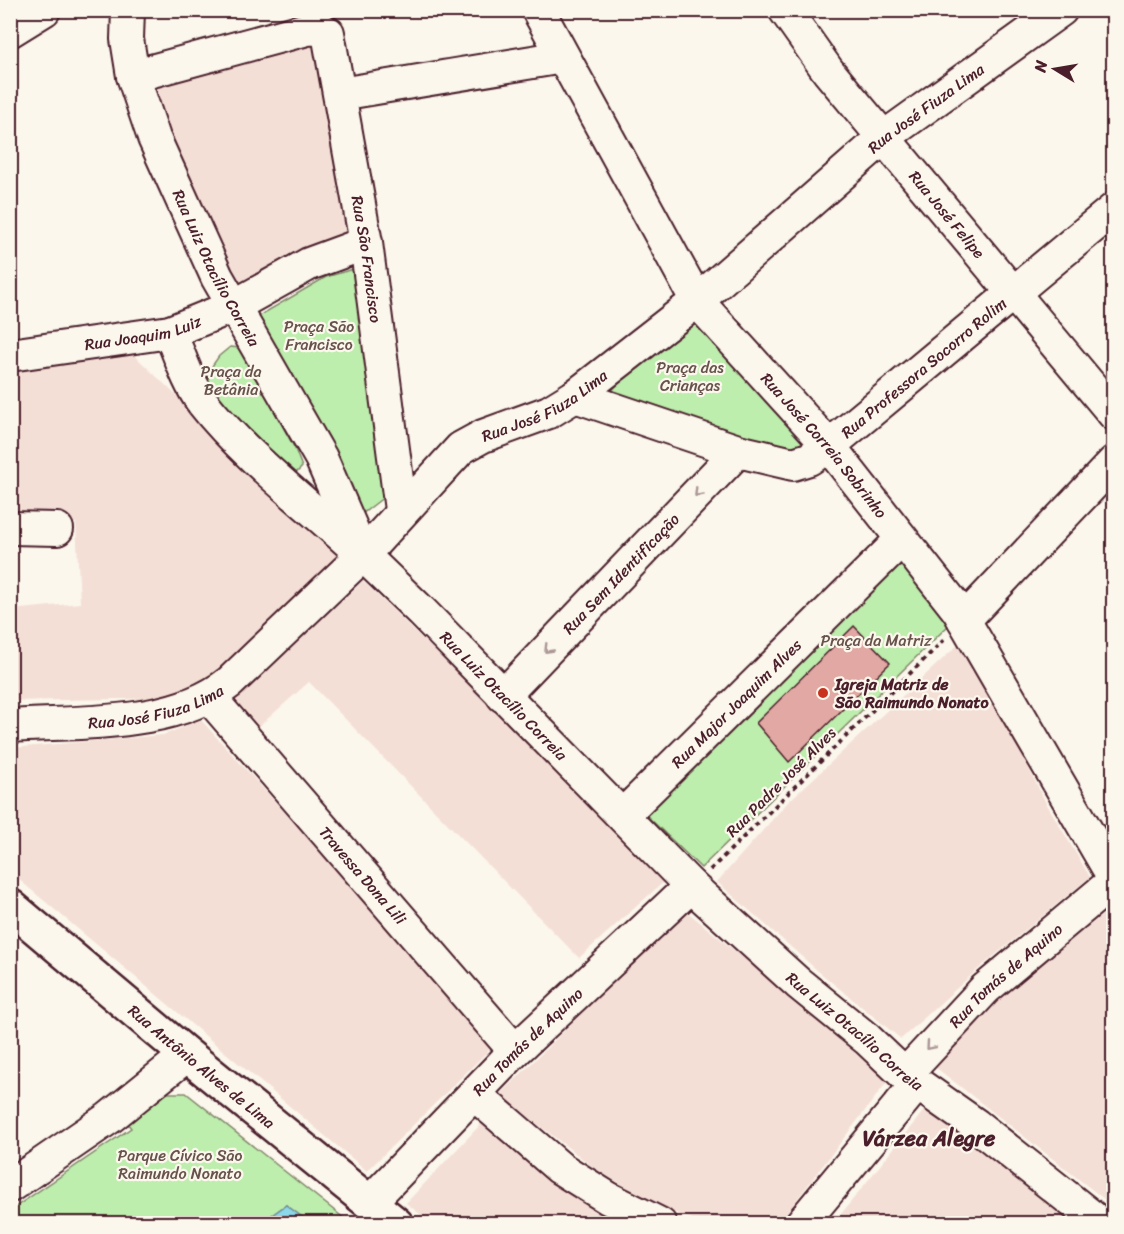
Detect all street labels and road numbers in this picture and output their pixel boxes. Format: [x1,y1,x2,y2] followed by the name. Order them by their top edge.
[860,55,991,161] street label: Rua José Fiuza Lima
[902,163,993,265] street label: Rua José Felipe
[164,184,269,353] street label: Rua Luiz Otacílio Correia
[343,193,391,324] street label: Rua São Francisco
[834,289,1013,445] street label: Rua Professora Socorro Rolim
[83,306,206,359] street label: Rua Joaquim Luiz
[477,361,614,450] street label: Rua José Fiuza Lima
[754,365,895,525] street label: Rua José Correia Sobrinho
[555,506,687,641] street label: Rua Sem Identificação
[433,623,576,768] street label: Rua Luiz Otacílio Correia
[664,631,809,775] street label: Rua Major Joaquim Alves
[87,676,230,737] street label: Rua José Fiuza Lima
[719,719,844,844] street label: Rua Padre José Alves
[312,819,415,932] street label: Travessa Dona Lili
[941,915,1069,1034] street label: Rua Tomás de Aquino
[779,964,930,1099] street label: Rua Luiz Otacílio Correia
[465,980,590,1103] street label: Rua Tomás de Aquino
[121,997,282,1136] street label: Rua Antônio Alves de Lima

